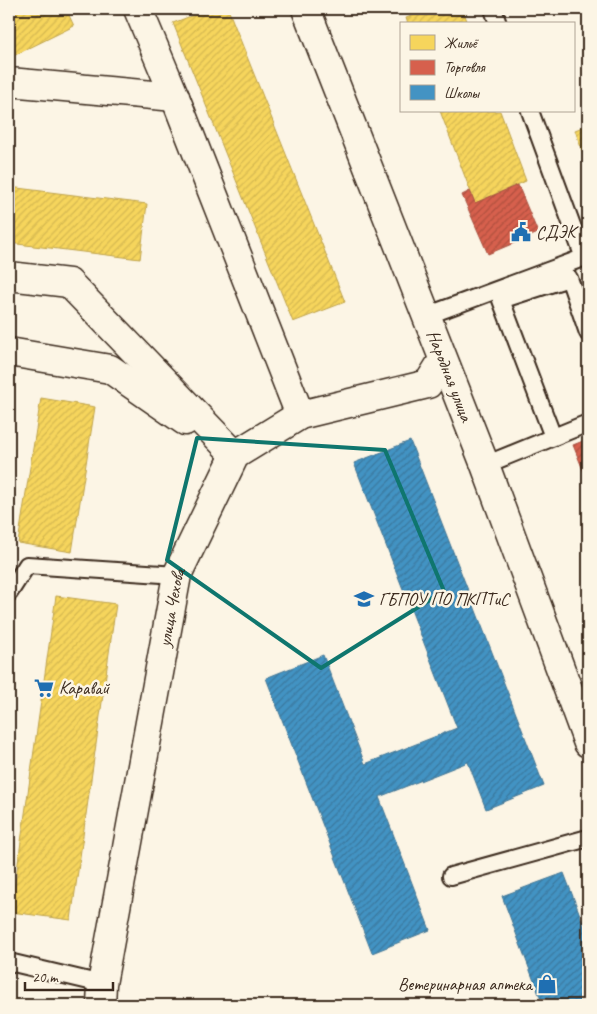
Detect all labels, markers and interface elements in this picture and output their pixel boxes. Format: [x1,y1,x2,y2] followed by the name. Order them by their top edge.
[400,22,574,112] legend
[444,34,479,53] text: Жильё
[444,58,487,77] text: Торговля
[444,84,480,103] text: Школы
[510,221,532,243] public building icon: СДЭК
[536,221,579,243] place label: СДЭК
[422,327,478,426] street label: Народная улица
[153,562,191,649] street label: улица Чехова
[353,588,375,610] school or university icon: ГБПОУ ПО ПКПТиС
[379,588,511,610] place label: ГБПОУ ПО ПКПТиС
[33,677,55,699] supermarket icon: Каравай
[59,677,111,699] place label: Каравай
[25,959,112,991] scale bar
[32,968,59,987] text: 20 m
[398,973,534,995] place label: Ветеринарная аптека
[536,973,558,995] shop icon: Ветеринарная аптека

